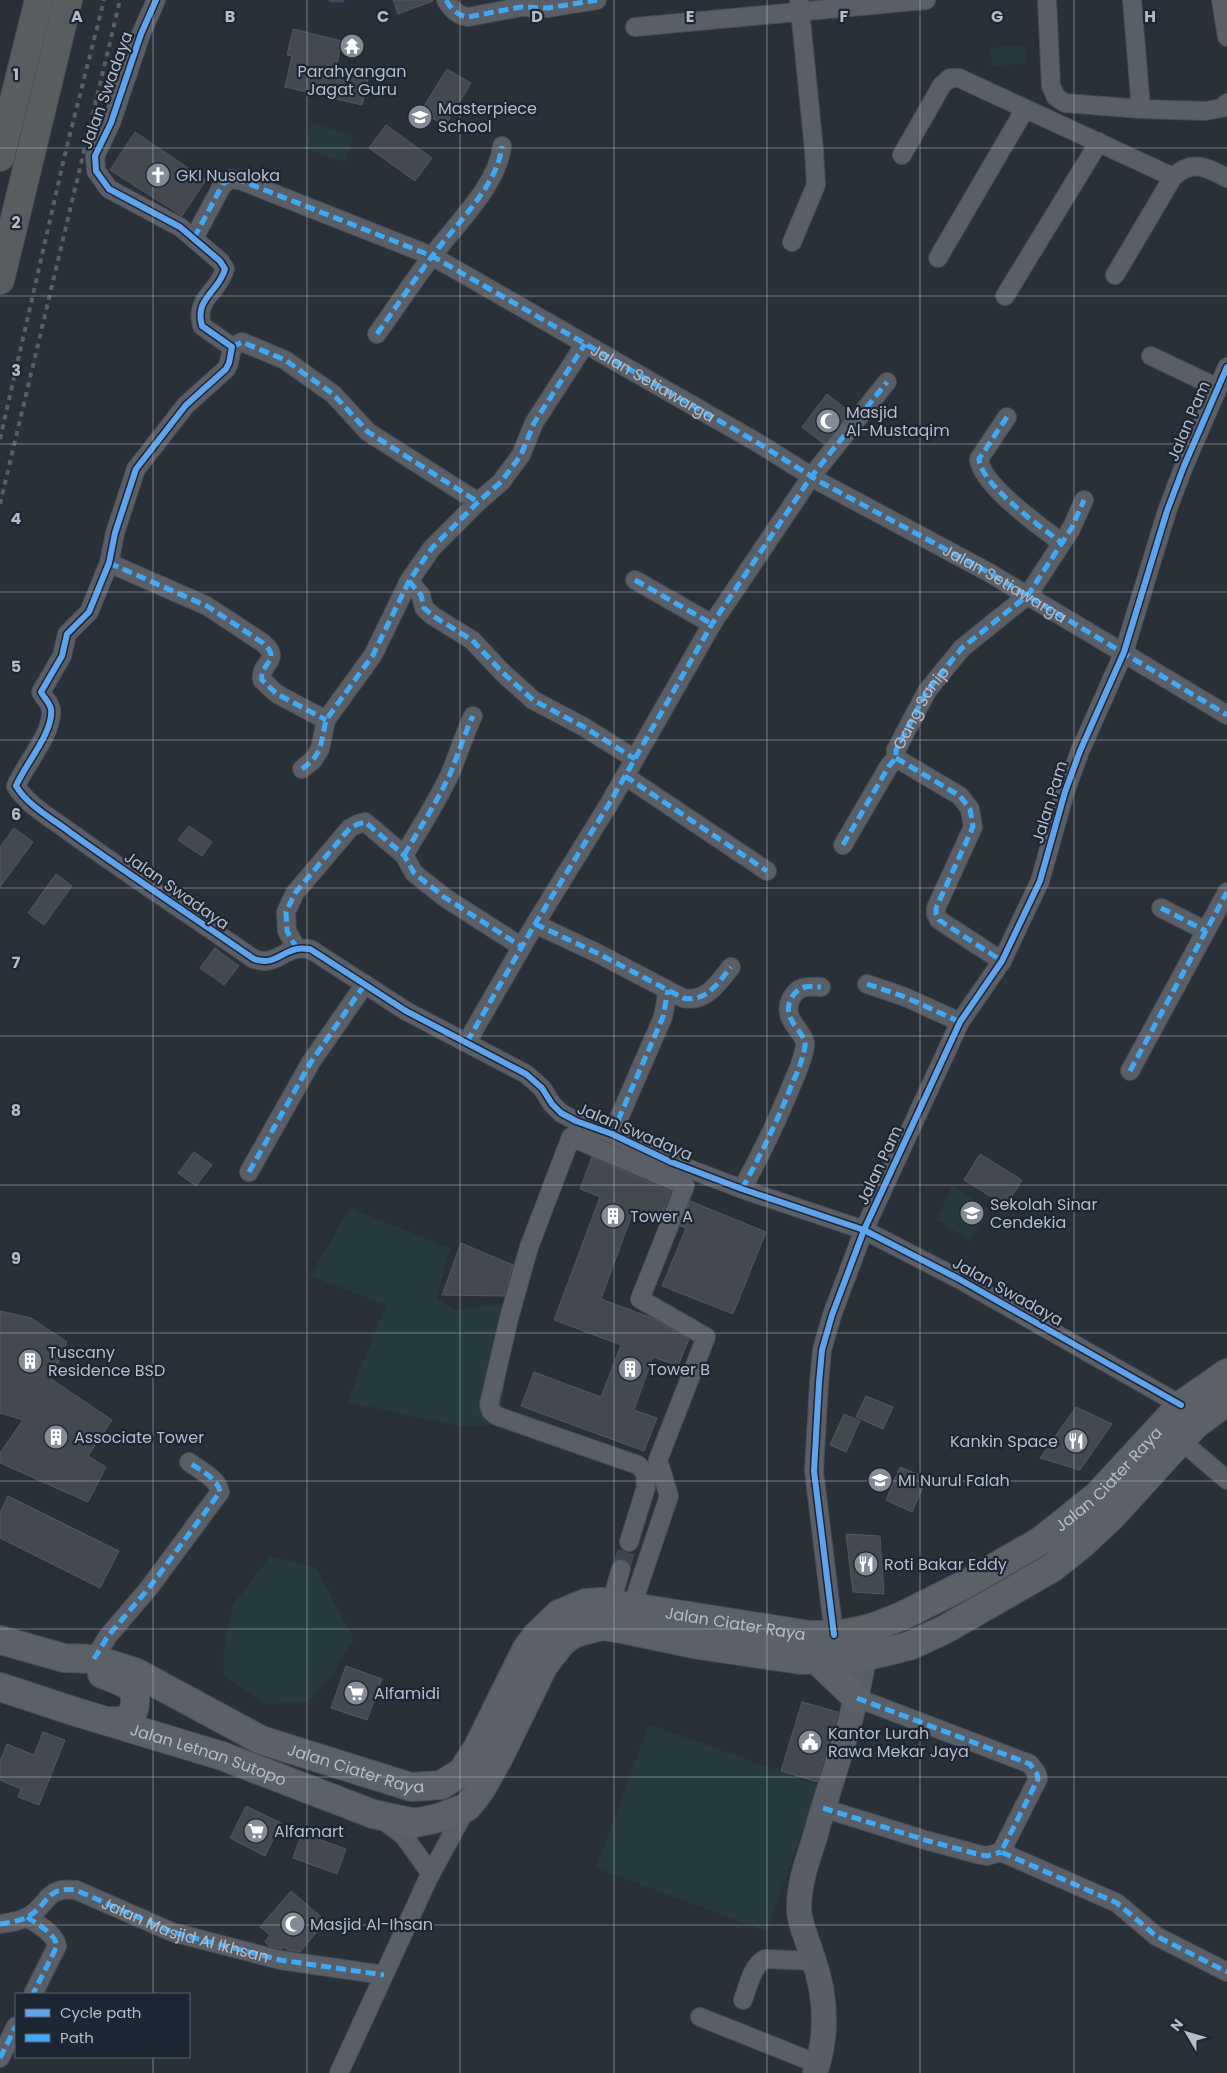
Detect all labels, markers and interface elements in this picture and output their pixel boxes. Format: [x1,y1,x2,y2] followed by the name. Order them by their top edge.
[71,5,83,28] text: A
[225,5,235,28] text: B
[377,5,389,28] text: C
[531,5,543,28] text: D
[686,5,694,28] text: E
[840,5,849,28] text: F
[991,5,1003,28] text: G
[1144,5,1156,28] text: H
[75,28,138,152] street label: Jalan Swadaya
[339,33,365,59] temple icon: Parahyangan Jagat Guru
[297,60,407,101] place label: Parahyangan Jagat Guru
[13,63,19,86] text: 1
[438,97,537,138] place label: Masterpiece School
[407,104,433,130] school or university icon: Masterpiece School
[145,162,171,188] church icon: GKI Nusaloka
[176,164,280,187] place label: GKI Nusaloka
[11,211,21,234] text: 2
[586,338,719,428] street label: Jalan Setiawarga
[11,359,21,382] text: 3
[1161,378,1216,465] street label: Jalan Pam
[846,401,950,442] place label: Masjid Al-Mustaqim
[815,408,841,434] mosque icon: Masjid Al-Mustaqim
[11,507,22,530] text: 4
[938,539,1071,629] street label: Jalan Setiawarga
[11,655,21,678] text: 5
[887,661,955,754] street label: Gang Sanip
[1026,758,1073,846] street label: Jalan Pam
[11,803,21,826] text: 6
[120,846,234,935] street label: Jalan Swadaya
[12,951,21,974] text: 7
[574,1097,696,1166] street label: Jalan Swadaya
[11,1099,21,1122] text: 8
[851,1122,908,1209] street label: Jalan Pam
[990,1193,1097,1234] place label: Sekolah Sinar Cendekia
[959,1200,985,1226] school or university icon: Sekolah Sinar Cendekia
[600,1203,626,1229] building icon: Tower A
[630,1205,693,1228] place label: Tower A
[11,1247,21,1270] text: 9
[948,1251,1067,1331] street label: Jalan Swadaya
[48,1341,165,1382] place label: Tuscany Residence BSD
[17,1348,43,1374] building icon: Tuscany Residence BSD
[617,1356,643,1382] building icon: Tower B
[648,1358,710,1381] place label: Tower B
[1050,1422,1168,1537] street label: Jalan Ciater Raya
[43,1424,69,1450] building icon: Associate Tower
[74,1426,204,1449] place label: Associate Tower
[1063,1428,1089,1454] restaurant icon: Kankin Space
[950,1430,1058,1453] place label: Kankin Space
[867,1467,893,1493] school or university icon: MI Nurul Falah
[898,1469,1010,1492] place label: MI Nurul Falah
[853,1551,879,1577] restaurant icon: Roti Bakar Eddy
[884,1553,1007,1576] place label: Roti Bakar Eddy
[663,1601,807,1646] street label: Jalan Ciater Raya
[343,1680,369,1706] supermarket icon: Alfamidi
[374,1682,440,1705] place label: Alfamidi
[127,1718,290,1792] street label: Jalan Letnan Sutopo
[828,1722,969,1763] place label: Kantor Lurah Rawa Mekar Jaya
[797,1729,823,1755] public building icon: Kantor Lurah Rawa Mekar Jaya
[284,1738,425,1799] street label: Jalan Ciater Raya
[243,1818,269,1844] supermarket icon: Alfamart
[274,1820,344,1843] place label: Alfamart
[98,1892,271,1969] street label: Jalan Masjid Al Ikhsan
[280,1911,306,1937] mosque icon: Masjid Al-Ihsan
[310,1913,433,1936] place label: Masjid Al-Ihsan
[15,1993,190,2058] legend
[60,2002,141,2023] text: Cycle path
[1162,2008,1212,2058] north arrow
[1166,2015,1188,2035] text: N
[60,2027,94,2048] text: Path

